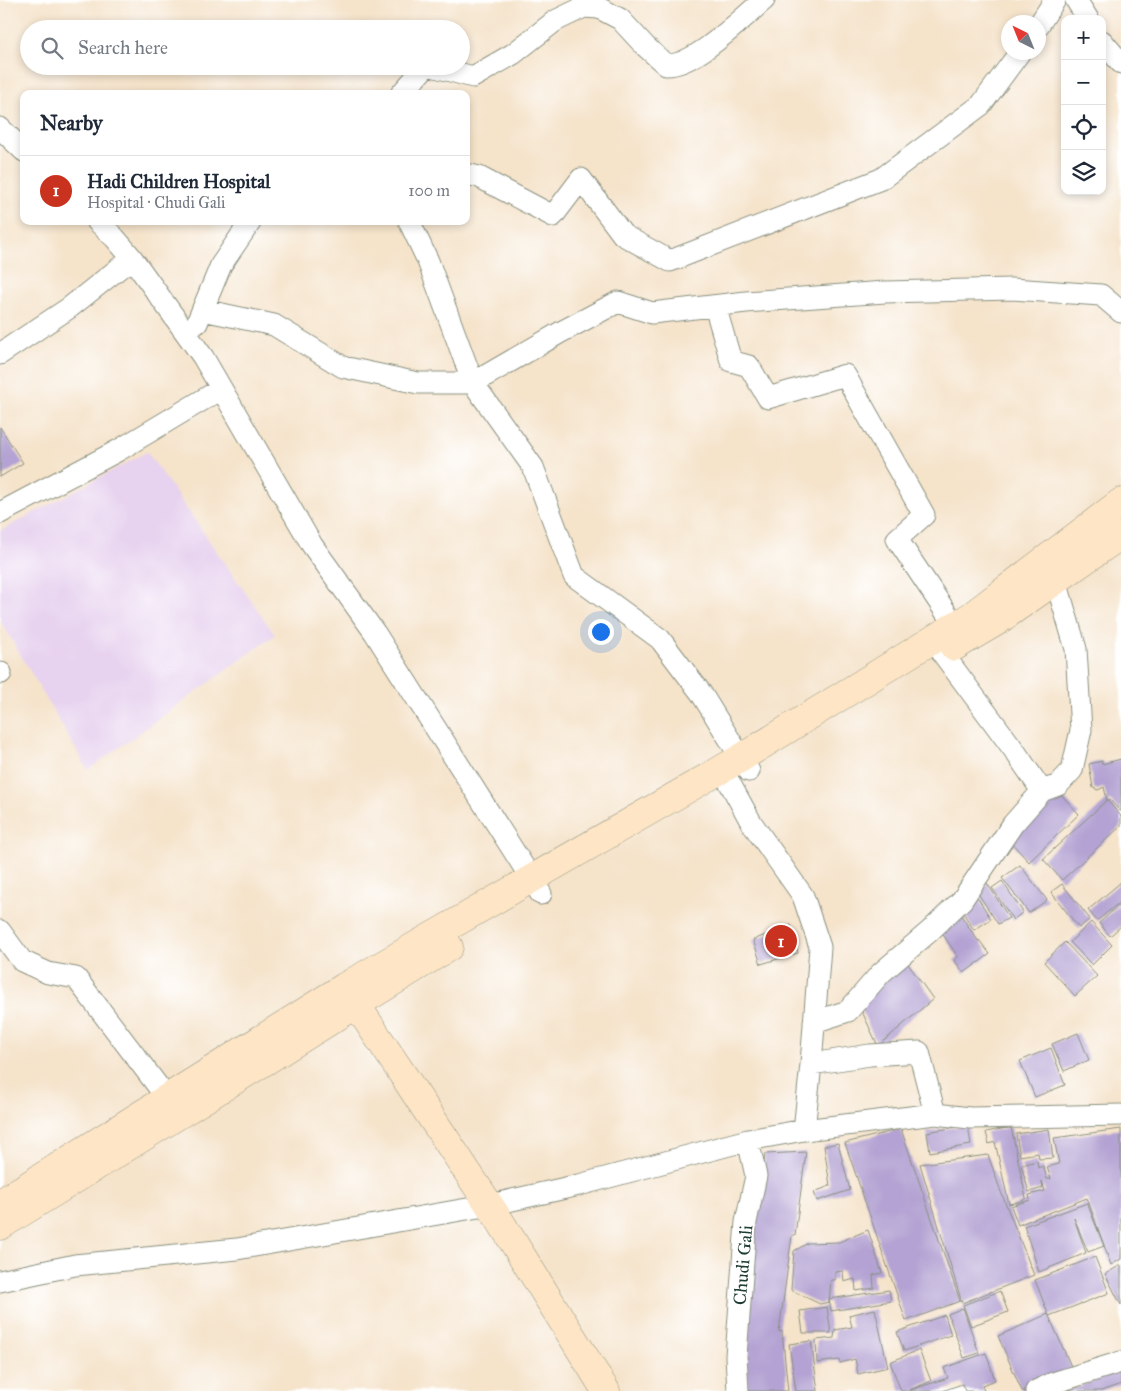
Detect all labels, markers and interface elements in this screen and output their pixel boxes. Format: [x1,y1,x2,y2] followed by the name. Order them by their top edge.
[1001,15,1046,60] north arrow
[1061,15,1106,195] map controls
[1061,15,1106,60] button: +
[20,20,470,75] search box
[38,34,66,62] icon: search
[78,36,168,59] text: Search here
[1061,60,1106,105] button: −
[1061,105,1106,150] button: locate
[40,110,103,136] text: Nearby
[1061,150,1106,195] button: layers
[87,170,270,193] text: Hadi Children Hospital
[53,181,59,200] text: 1
[408,181,450,200] text: 100 m
[87,193,225,212] text: Hospital · Chudi Gali
[588,619,614,645] your location
[765,922,797,960] pin: 1
[729,1224,757,1306] street label: Chudi Gali

